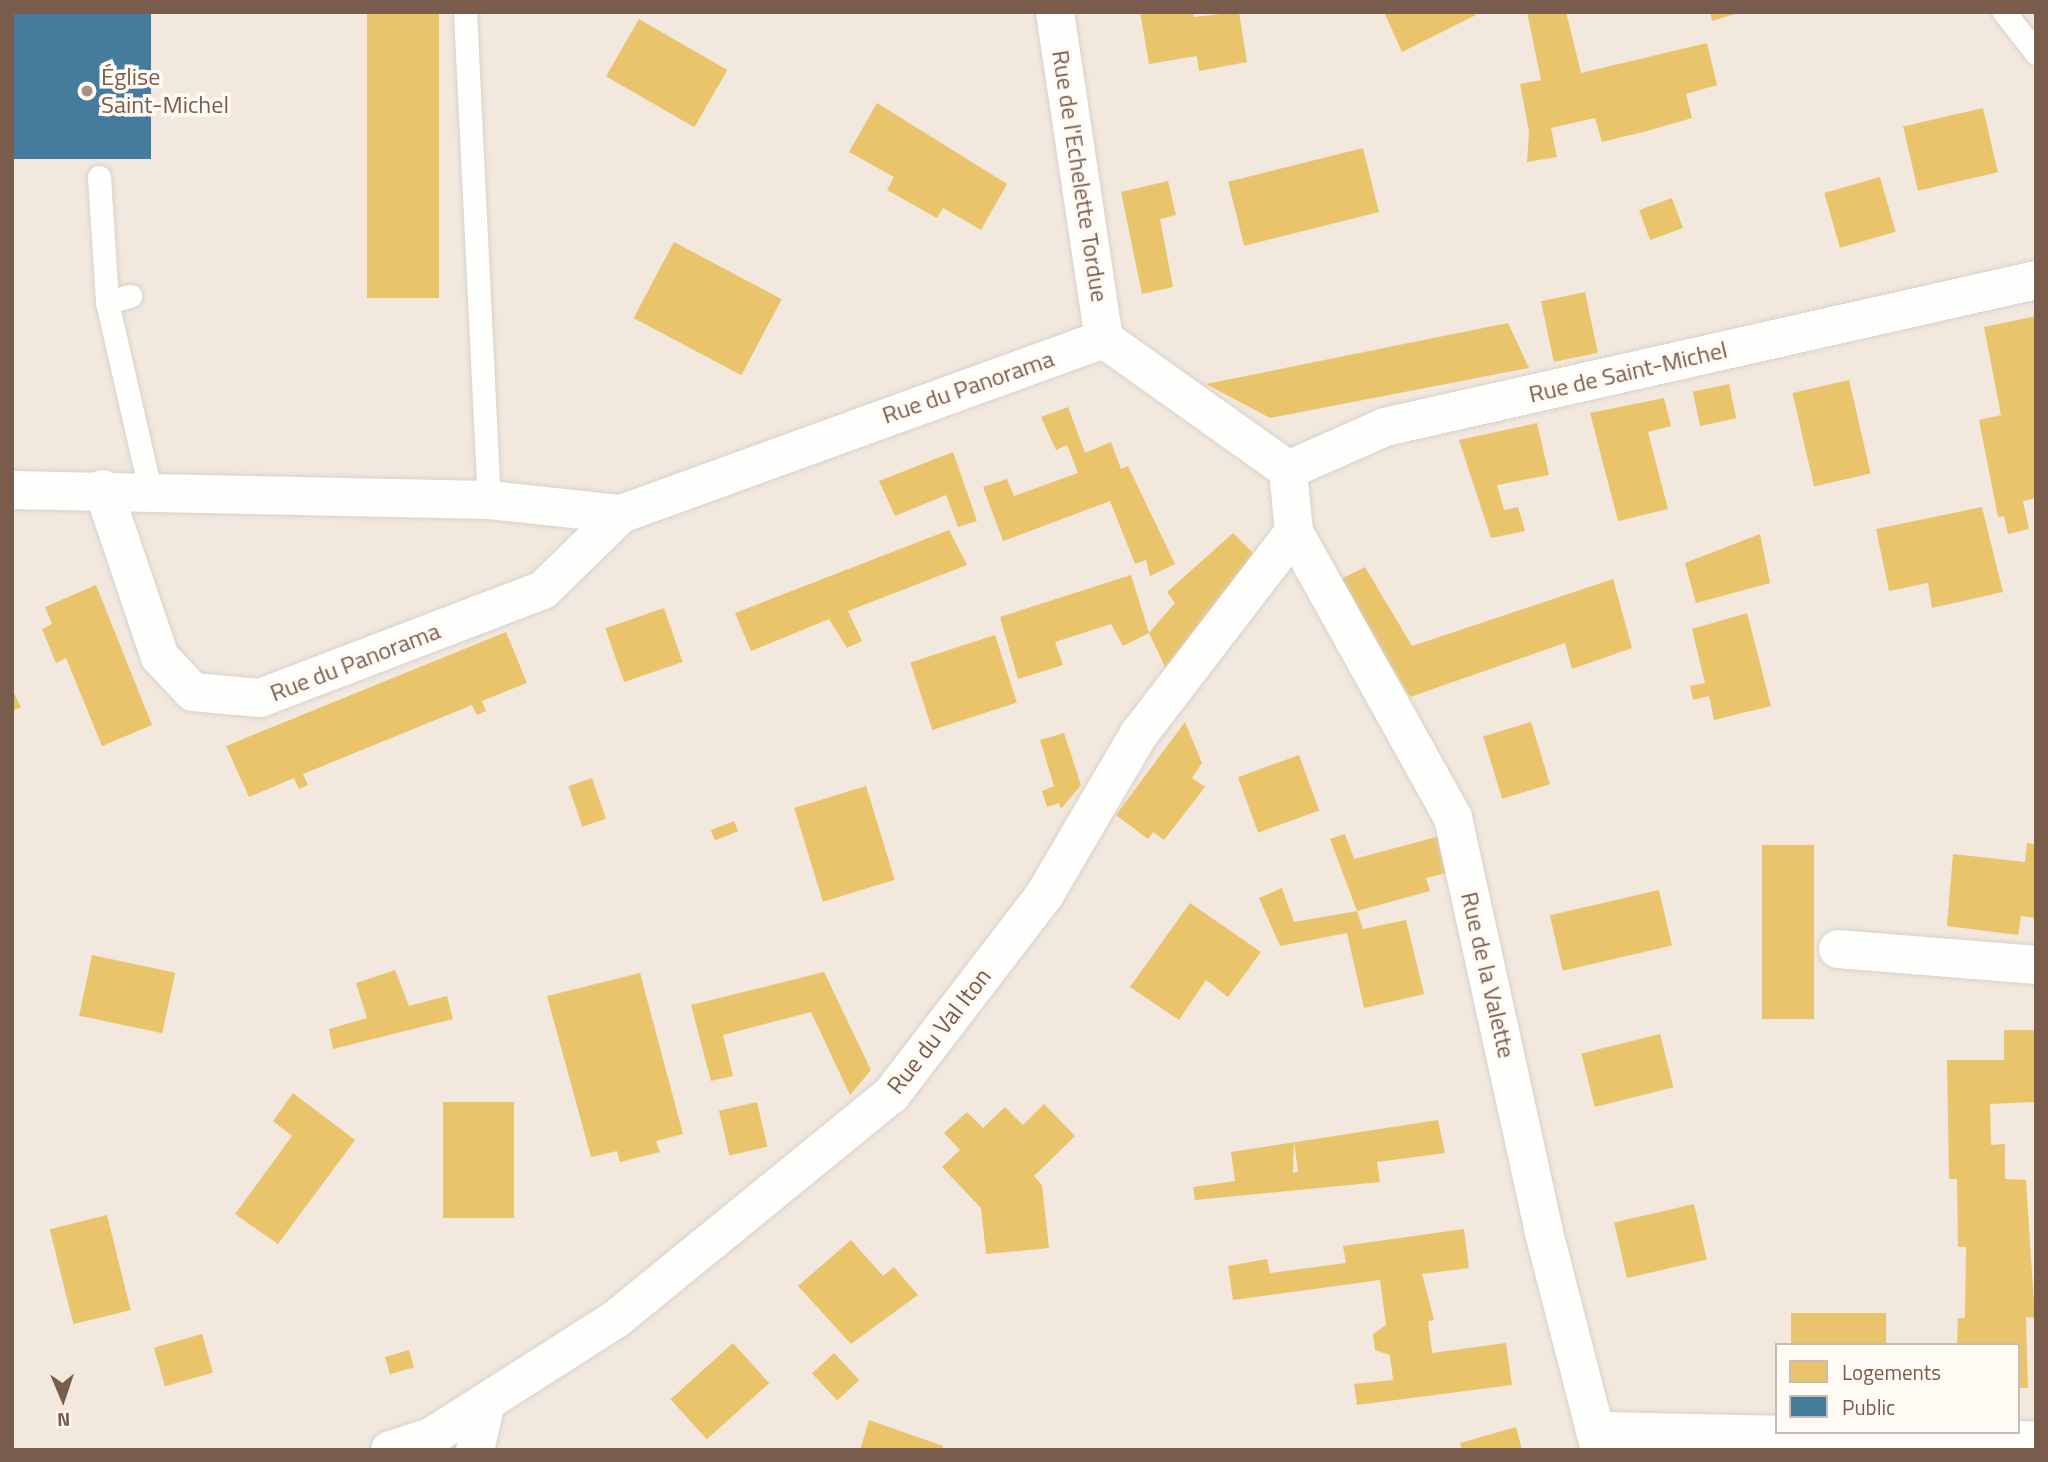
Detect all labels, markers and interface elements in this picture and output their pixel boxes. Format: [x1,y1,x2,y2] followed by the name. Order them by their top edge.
[1046,48,1114,304] street label: Rue de l'Echelette Tordue
[101,63,229,119] place label: Église Saint-Michel
[79,83,95,99] marker: Église Saint-Michel
[1526,335,1730,409] street label: Rue de Saint-Michel
[878,344,1058,430] street label: Rue du Panorama
[266,616,444,708] street label: Rue du Panorama
[1455,889,1521,1061] street label: Rue de la Valette
[881,962,997,1100] street label: Rue du Val Iton
[1775,1343,2020,1434] legend
[1842,1356,1941,1388] text: Logements
[28,1364,98,1434] north arrow
[1842,1391,1895,1423] text: Public
[57,1406,71,1435] text: N

